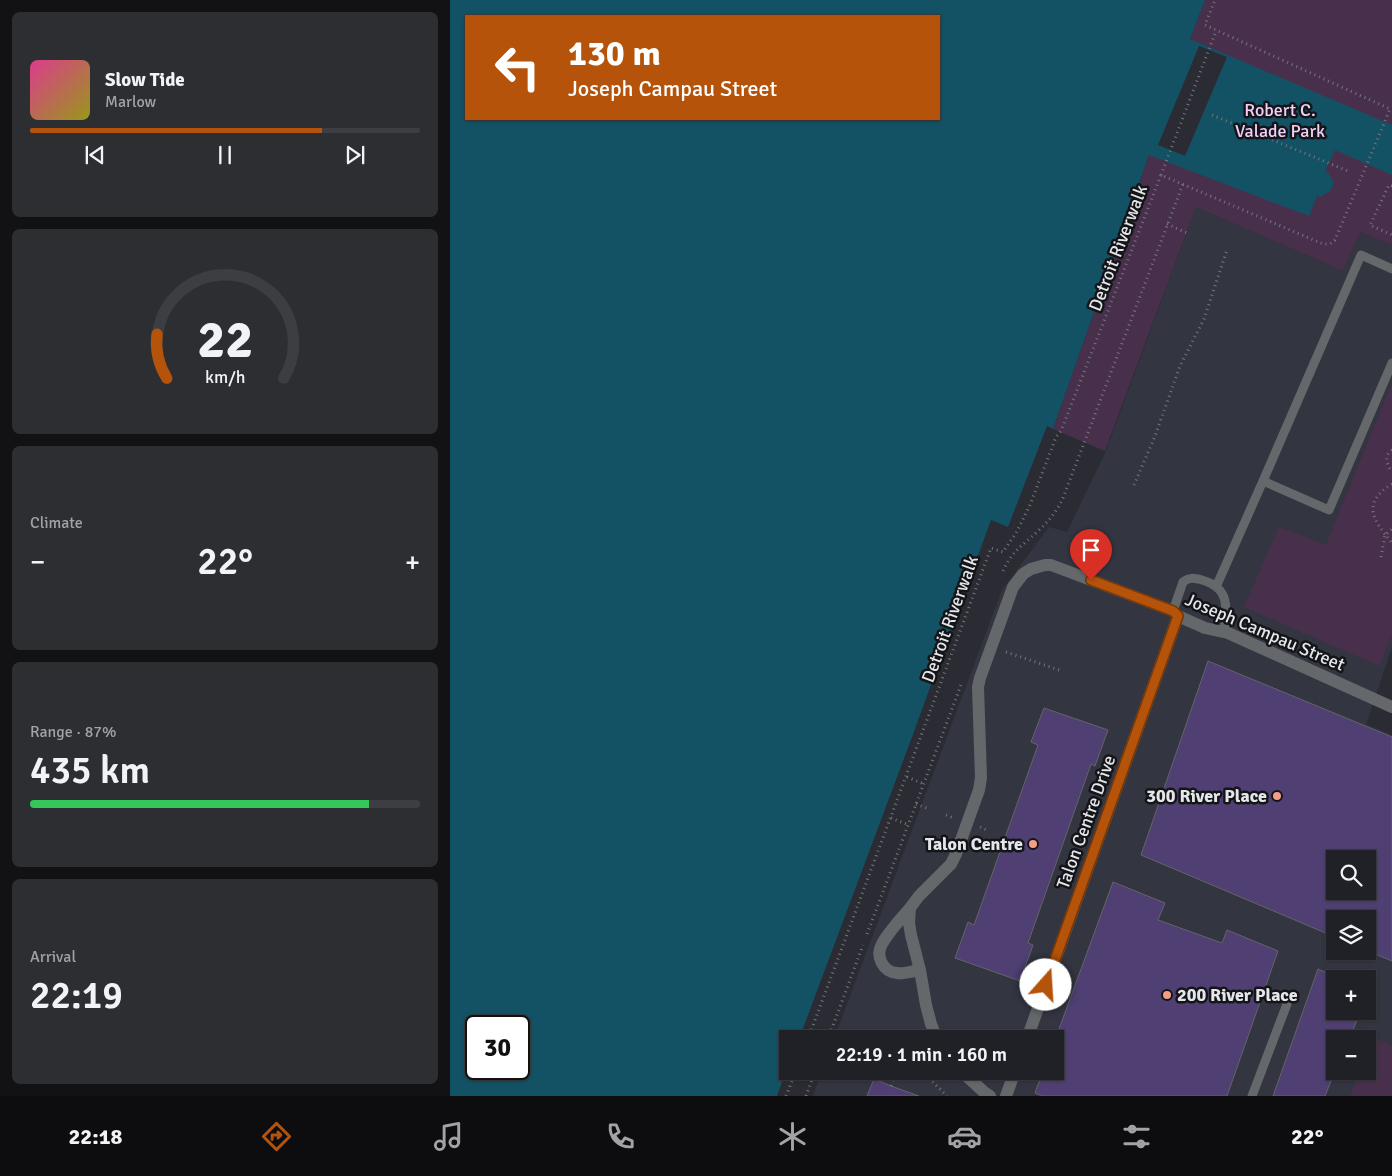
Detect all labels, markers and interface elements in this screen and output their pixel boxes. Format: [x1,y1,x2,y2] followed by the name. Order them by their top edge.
[568,32,661,75] text: 130 m
[485,35,550,100] icon: left
[105,68,185,92] text: Slow Tide
[568,75,777,102] text: Joseph Campau Street
[105,92,156,112] text: Marlow
[1235,99,1325,142] park label: Robert C. Valade Park
[81,141,109,169] icon: previous
[211,141,239,169] icon: pause
[341,141,369,169] icon: next
[1084,182,1152,314] street label: Detroit Riverwalk
[197,308,253,372] text: 22
[205,366,245,388] text: km/h
[30,513,83,533] text: Climate
[1070,529,1112,580] pin
[1077,536,1105,564] icon: arrive
[197,538,253,585] text: 22°
[30,545,45,579] text: −
[405,545,420,579] text: +
[917,553,983,685] street label: Detroit Riverwalk
[1182,588,1348,676] street label: Joseph Campau Street
[30,722,116,742] text: Range · 87%
[30,747,150,794] text: 435 km
[1052,752,1120,892] street label: Talon Centre Drive
[1146,785,1267,807] place label: 300 River Place
[1271,790,1283,802] marker: 300 River Place
[925,833,1023,855] place label: Talon Centre
[1027,838,1039,850] marker: Talon Centre
[1326,850,1376,1080] map controls
[1326,850,1376,900] button: search
[1326,910,1376,960] button: layers
[30,947,76,967] text: Arrival
[1019,958,1071,1010] position arrow
[1326,970,1376,1020] button: +
[30,972,123,1019] text: 22:19
[1177,984,1298,1006] place label: 200 River Place
[1161,989,1173,1001] marker: 200 River Place
[465,1015,530,1080] speed limit sign: 30
[1326,1030,1376,1080] button: −
[836,1043,1007,1067] text: 22:19 · 1 min · 160 m
[259,1119,294,1154] icon: directions
[431,1119,466,1154] icon: music
[603,1119,638,1154] icon: phone
[775,1119,810,1154] icon: climate
[947,1119,982,1154] icon: car
[1119,1119,1154,1154] icon: filters
[68,1123,122,1150] text: 22:18
[1291,1123,1323,1150] text: 22°

